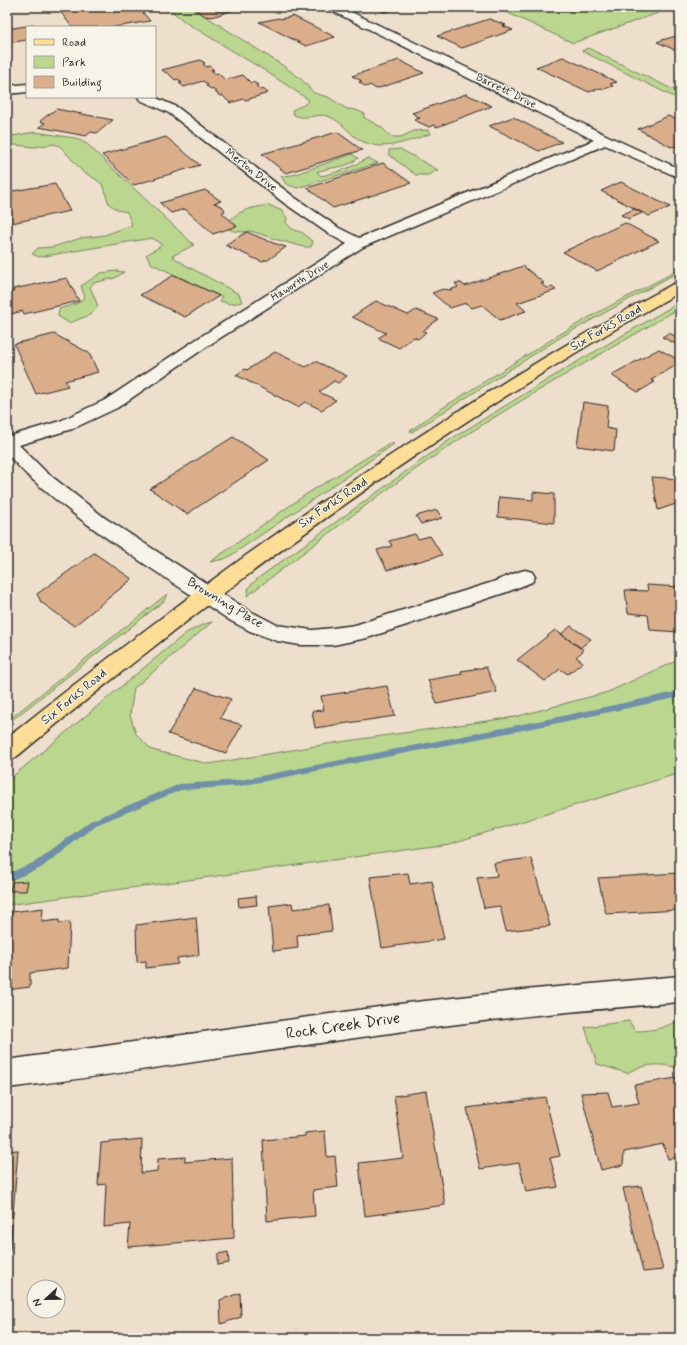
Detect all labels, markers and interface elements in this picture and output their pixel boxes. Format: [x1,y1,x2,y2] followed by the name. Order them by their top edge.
[26,26,156,98] legend
[62,35,86,51] text: Road
[62,55,86,71] text: Park
[473,70,539,112] street label: Barrett Drive
[62,75,102,92] text: Building
[222,145,280,195] street label: Merton Drive
[268,258,332,304] street label: Haworth Drive
[567,301,645,355] street label: Six Forks Road
[295,474,371,532] street label: Six Forks Road
[184,574,266,632] street label: Browning Place
[37,665,111,729] street label: Six Forks Road
[284,1008,402,1044] street label: Rock Creek Drive
[26,1279,66,1319] north arrow
[30,1296,46,1308] text: N

